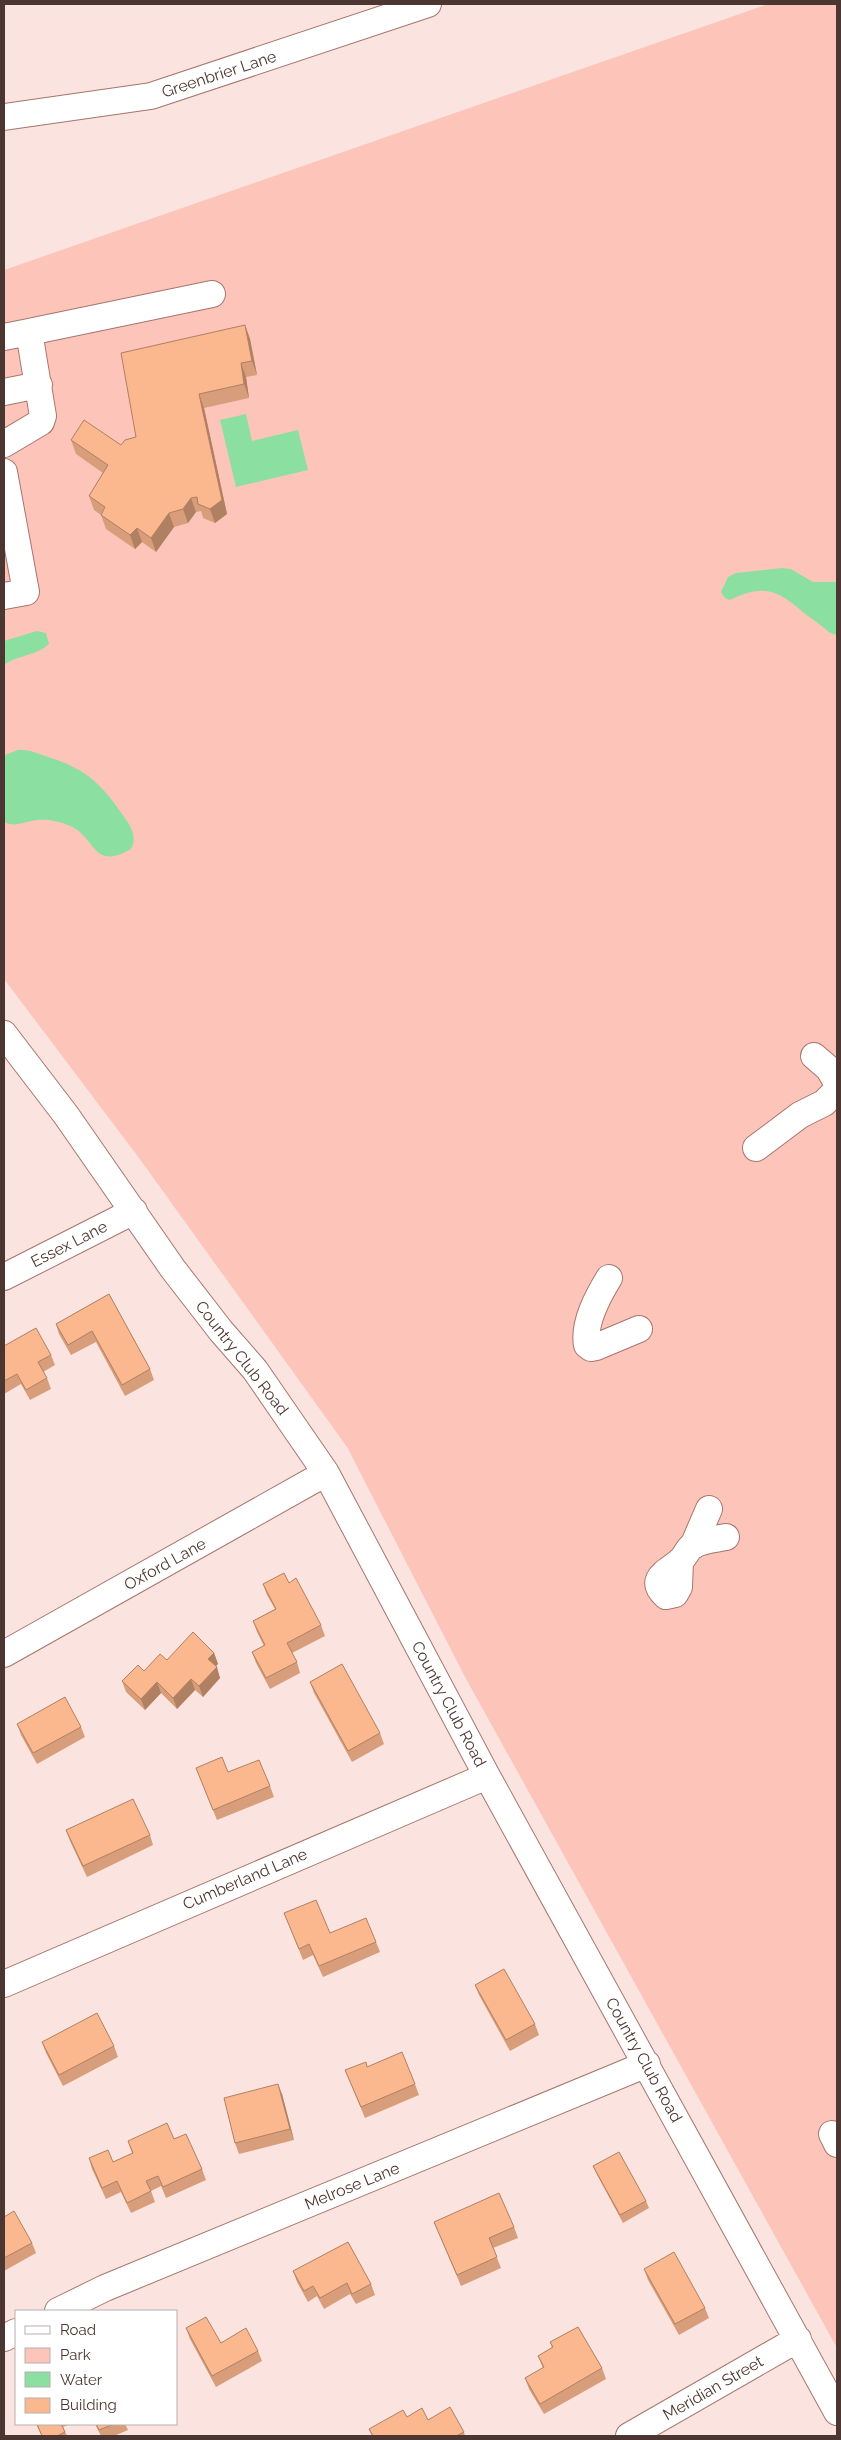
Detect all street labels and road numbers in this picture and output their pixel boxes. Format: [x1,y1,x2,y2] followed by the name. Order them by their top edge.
[159,47,279,101] street label: Greenbrier Lane
[28,1217,110,1271] street label: Essex Lane
[192,1297,293,1419] street label: Country Club Road
[121,1534,209,1594] street label: Oxford Lane
[408,1638,490,1770] street label: Country Club Road
[180,1844,310,1914] street label: Cumberland Lane
[602,1994,686,2126] street label: Country Club Road
[302,2158,402,2214] street label: Melrose Lane
[660,2351,767,2424] street label: Meridian Street

